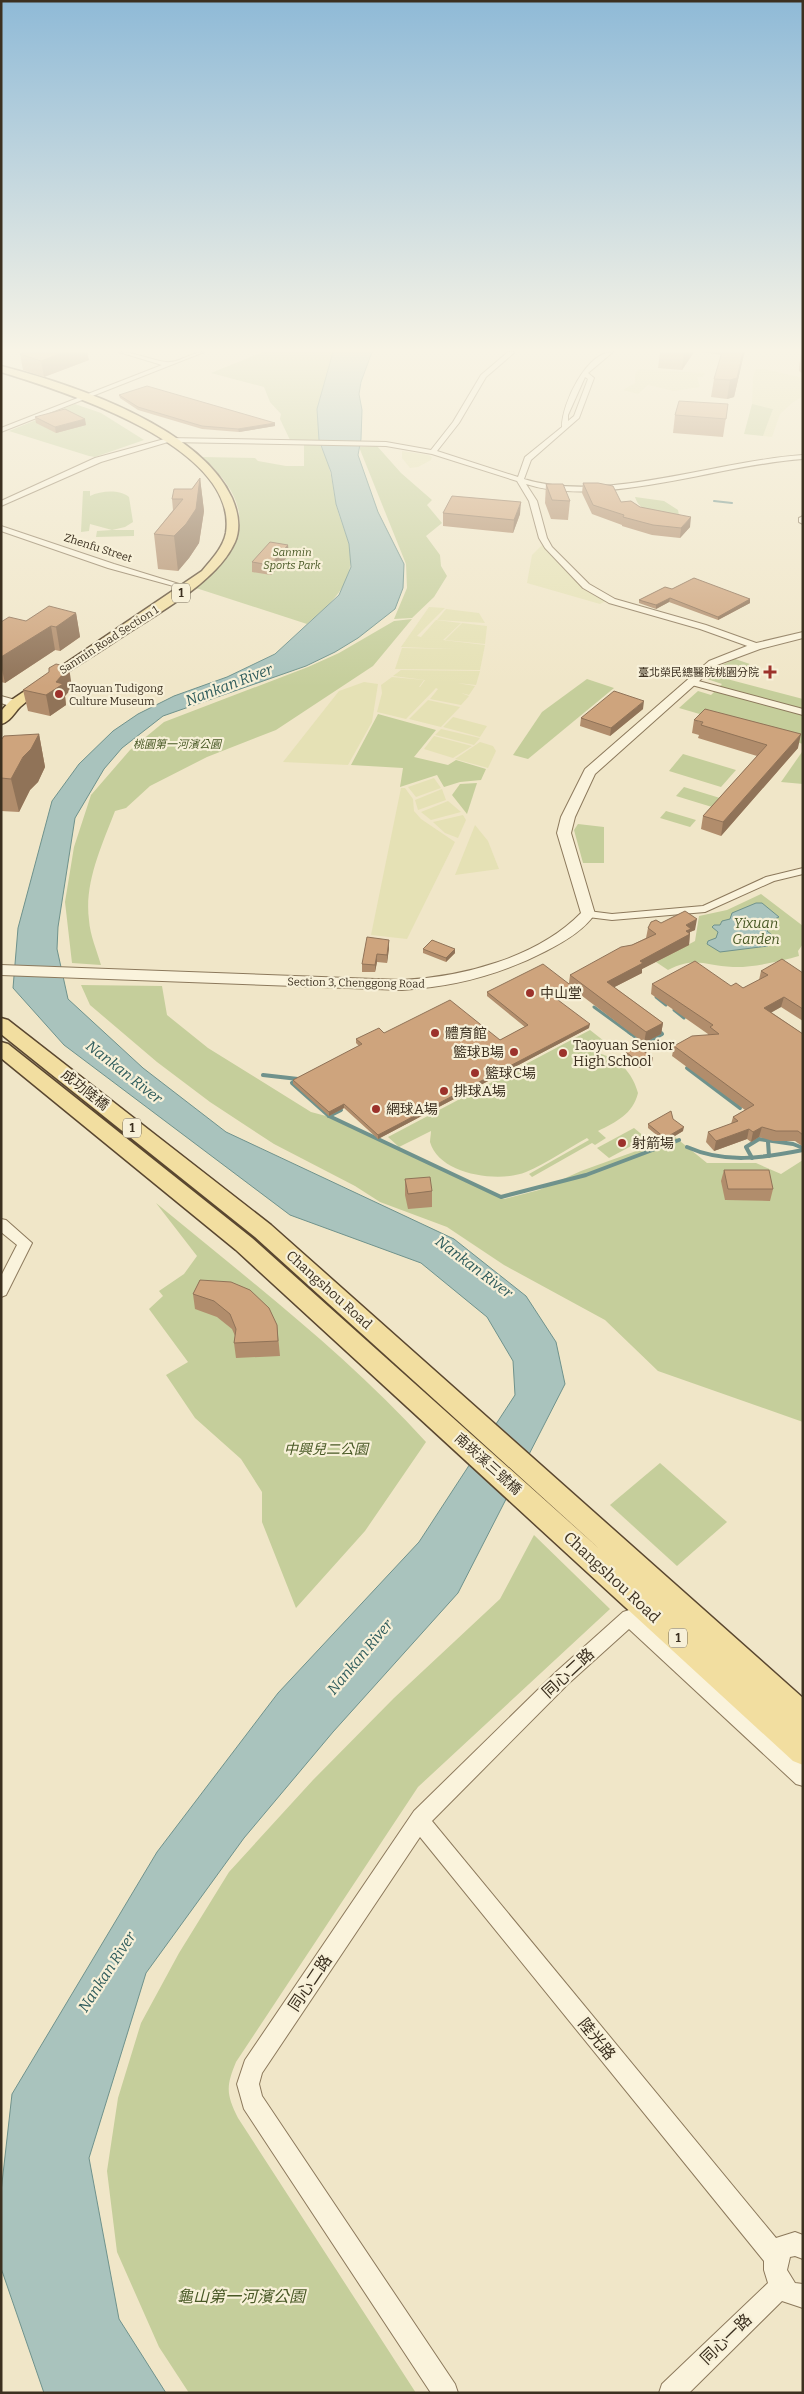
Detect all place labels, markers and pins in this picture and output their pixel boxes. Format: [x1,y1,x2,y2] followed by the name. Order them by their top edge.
[763,665,777,679] marker: 臺北榮民總醫院桃園分院
[638,666,759,679] place label: 臺北榮民總醫院桃園分院
[69,682,163,708] place label: Taoyuan Tudigong Culture Museum
[53,688,65,700] marker: Taoyuan Tudigong Culture Museum
[540,985,582,1002] place label: 中山堂
[524,987,536,999] marker: 中山堂
[445,1025,487,1042] place label: 體育館
[429,1027,441,1039] marker: 體育館
[573,1037,674,1070] place label: Taoyuan Senior High School
[453,1044,504,1061] place label: 籃球B場
[508,1046,520,1058] marker: 籃球B場
[557,1047,569,1059] marker: Taoyuan Senior High School
[485,1065,536,1082] place label: 籃球C場
[469,1067,481,1079] marker: 籃球C場
[454,1083,506,1100] place label: 排球A場
[438,1085,450,1097] marker: 排球A場
[386,1101,438,1118] place label: 網球A場
[370,1103,382,1115] marker: 網球A場
[632,1135,674,1152] place label: 射箭場
[616,1137,628,1149] marker: 射箭場

